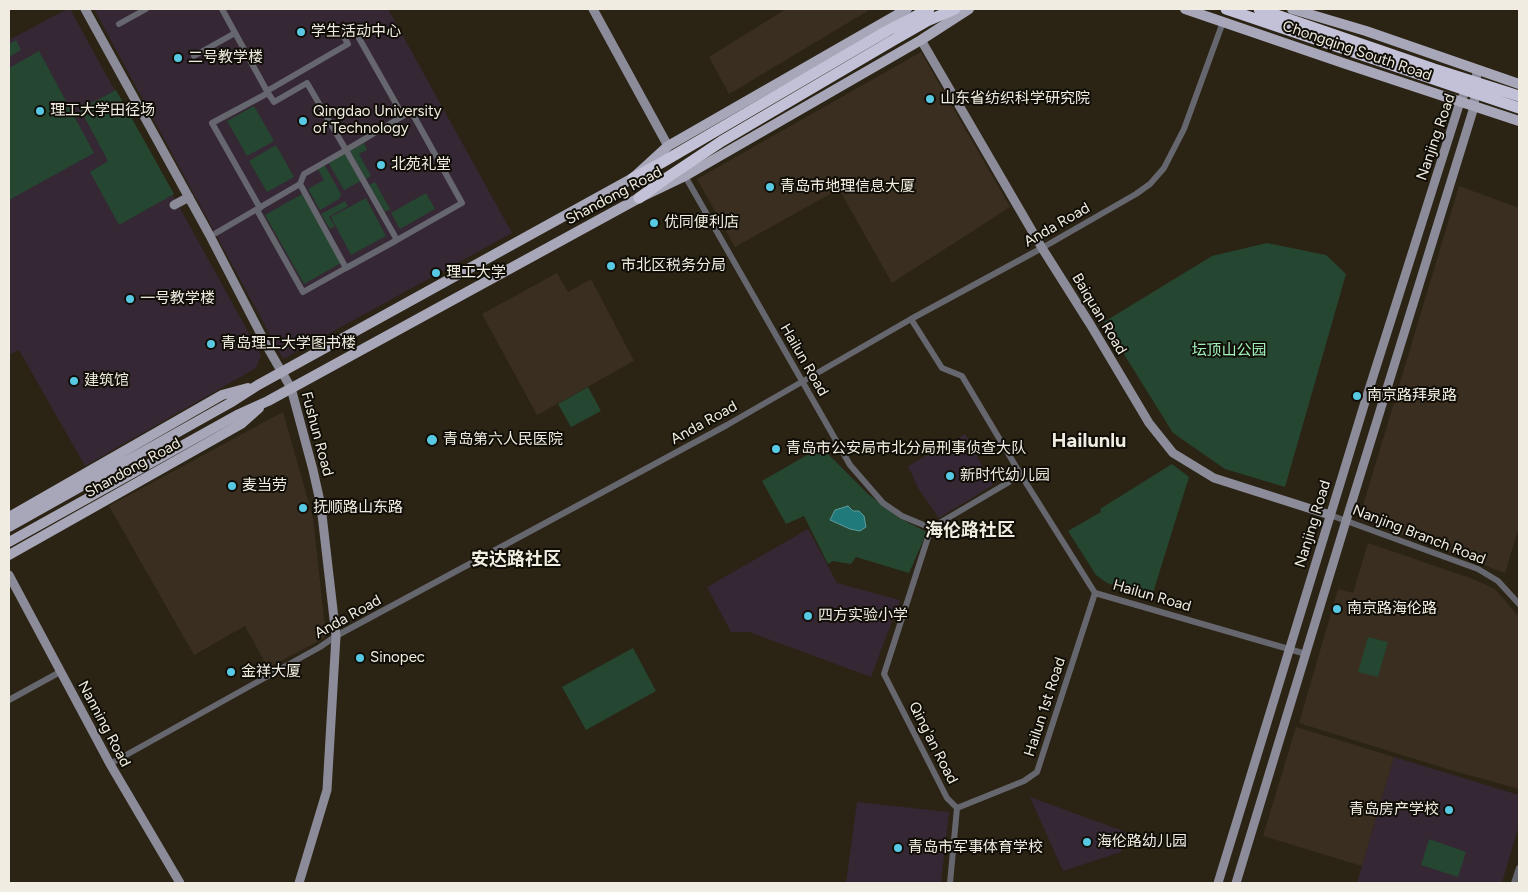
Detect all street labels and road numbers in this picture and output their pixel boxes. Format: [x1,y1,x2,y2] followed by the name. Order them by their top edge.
[1280,17,1434,85] street label: Chongqing South Road
[1413,91,1459,183] street label: Nanjing Road
[563,163,665,229] street label: Shandong Road
[1021,199,1093,251] street label: Anda Road
[1068,270,1130,358] street label: Baiquan Road
[776,321,832,399] street label: Hailun Road
[297,390,337,478] street label: Fushun Road
[668,397,740,449] street label: Anda Road
[82,434,184,502] street label: Shandong Road
[1291,478,1335,570] street label: Nanjing Road
[1350,501,1488,569] street label: Nanjing Branch Road
[1111,576,1193,616] street label: Hailun Road
[312,591,384,643] street label: Anda Road
[1020,655,1070,759] street label: Hailun 1st Road
[74,678,134,770] street label: Nanning Road
[905,699,961,787] street label: Qing'an Road

